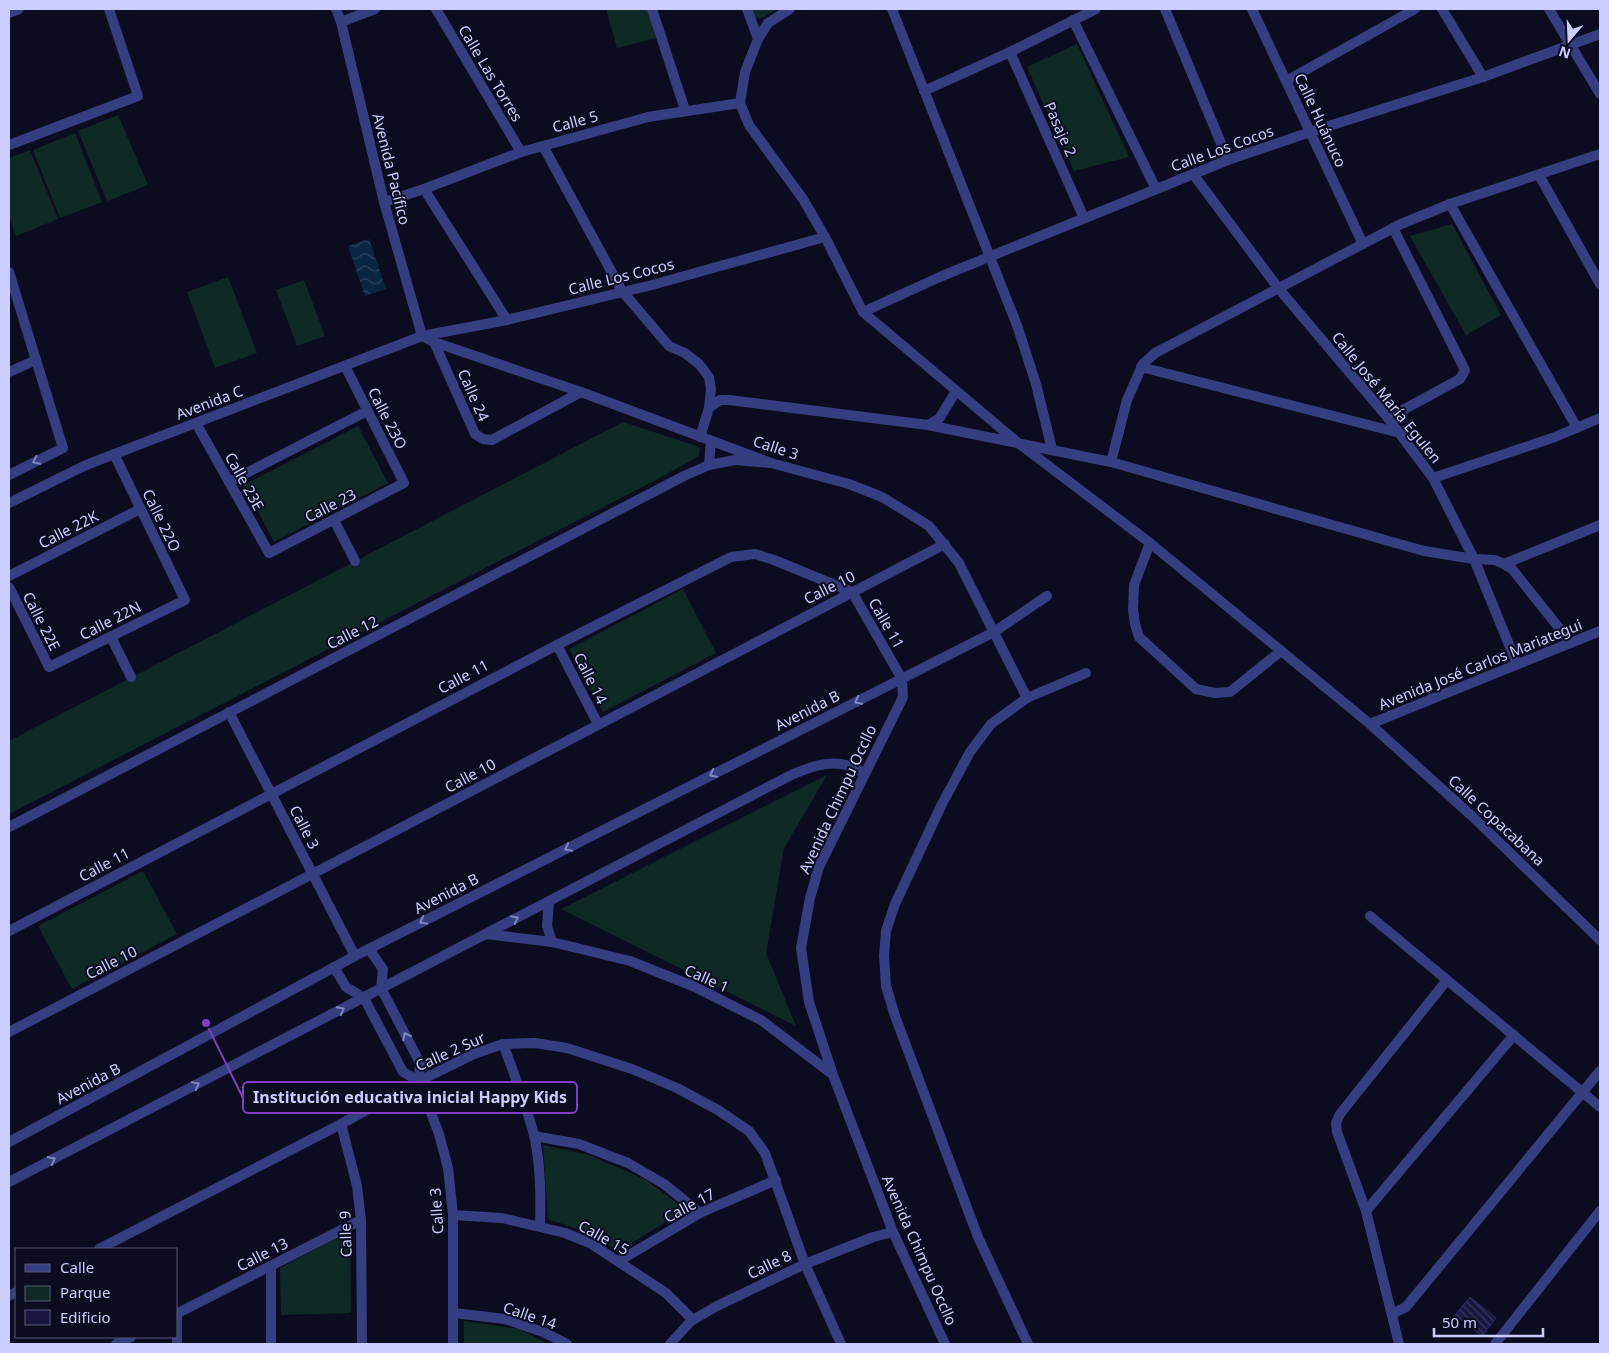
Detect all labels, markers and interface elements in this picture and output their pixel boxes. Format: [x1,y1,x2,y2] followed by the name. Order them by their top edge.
[1544,15,1594,65] north arrow
[454,21,528,125] street label: Calle Las Torres
[1556,42,1573,64] text: N
[1290,70,1352,170] street label: Calle Huánuco
[1040,98,1082,160] street label: Pasaje 2
[550,105,600,137] street label: Calle 5
[368,111,416,227] street label: Avenida Pacífico
[1168,120,1276,176] street label: Calle Los Cocos
[566,253,676,299] street label: Calle Los Cocos
[1328,327,1446,467] street label: Calle José María Egulen
[454,366,495,425] street label: Calle 24
[173,380,246,424] street label: Avenida C
[364,384,412,452] street label: Calle 23O
[751,430,801,464] street label: Calle 3
[221,448,269,514] street label: Calle 23E
[32,455,41,466] one-way arrow
[301,484,359,526] street label: Calle 23
[138,486,186,554] street label: Calle 22O
[35,505,102,553] street label: Calle 22K
[800,566,858,608] street label: Calle 10
[19,588,65,654] street label: Calle 22E
[865,594,909,652] street label: Calle 11
[76,596,144,644] street label: Calle 22N
[323,611,381,653] street label: Calle 12
[1375,614,1585,714] street label: Avenida José Carlos Mariategui
[570,649,613,707] street label: Calle 14
[434,654,492,698] street label: Calle 11
[771,685,843,735] street label: Avenida B
[854,695,863,705] one-way arrow
[794,721,880,877] street label: Avenida Chimpu Occllo
[441,753,499,797] street label: Calle 10
[709,768,718,778] one-way arrow
[1444,770,1550,870] street label: Calle Copacabana
[286,802,324,852] street label: Calle 3
[75,842,133,886] street label: Calle 11
[564,842,573,852] one-way arrow
[410,868,482,918] street label: Avenida B
[419,915,428,925] one-way arrow
[510,915,519,925] one-way arrow
[82,941,140,983] street label: Calle 10
[682,959,732,997] street label: Calle 1
[335,1007,344,1017] one-way arrow
[412,1027,488,1075] street label: Calle 2 Sur
[402,1032,412,1041] one-way arrow
[52,1058,124,1108] street label: Avenida B
[191,1081,200,1091] one-way arrow
[243,1082,577,1113] callout: Institución educativa inicial Happy Kids
[253,1086,567,1108] text: Institución educativa inicial Happy Kids
[47,1156,56,1166] one-way arrow
[878,1172,962,1328] street label: Avenida Chimpu Occllo
[660,1183,718,1227] street label: Calle 17
[424,1187,448,1235] street label: Calle 3
[334,1210,356,1258] street label: Calle 9
[575,1215,633,1259] street label: Calle 15
[233,1233,291,1275] street label: Calle 13
[744,1245,794,1283] street label: Calle 8
[15,1248,178,1338] legend
[60,1257,94,1277] text: Calle
[60,1282,110,1302] text: Parque
[501,1297,560,1334] street label: Calle 14
[1434,1306,1543,1338] scale bar
[60,1307,111,1327] text: Edificio
[1442,1312,1477,1332] text: 50 m

